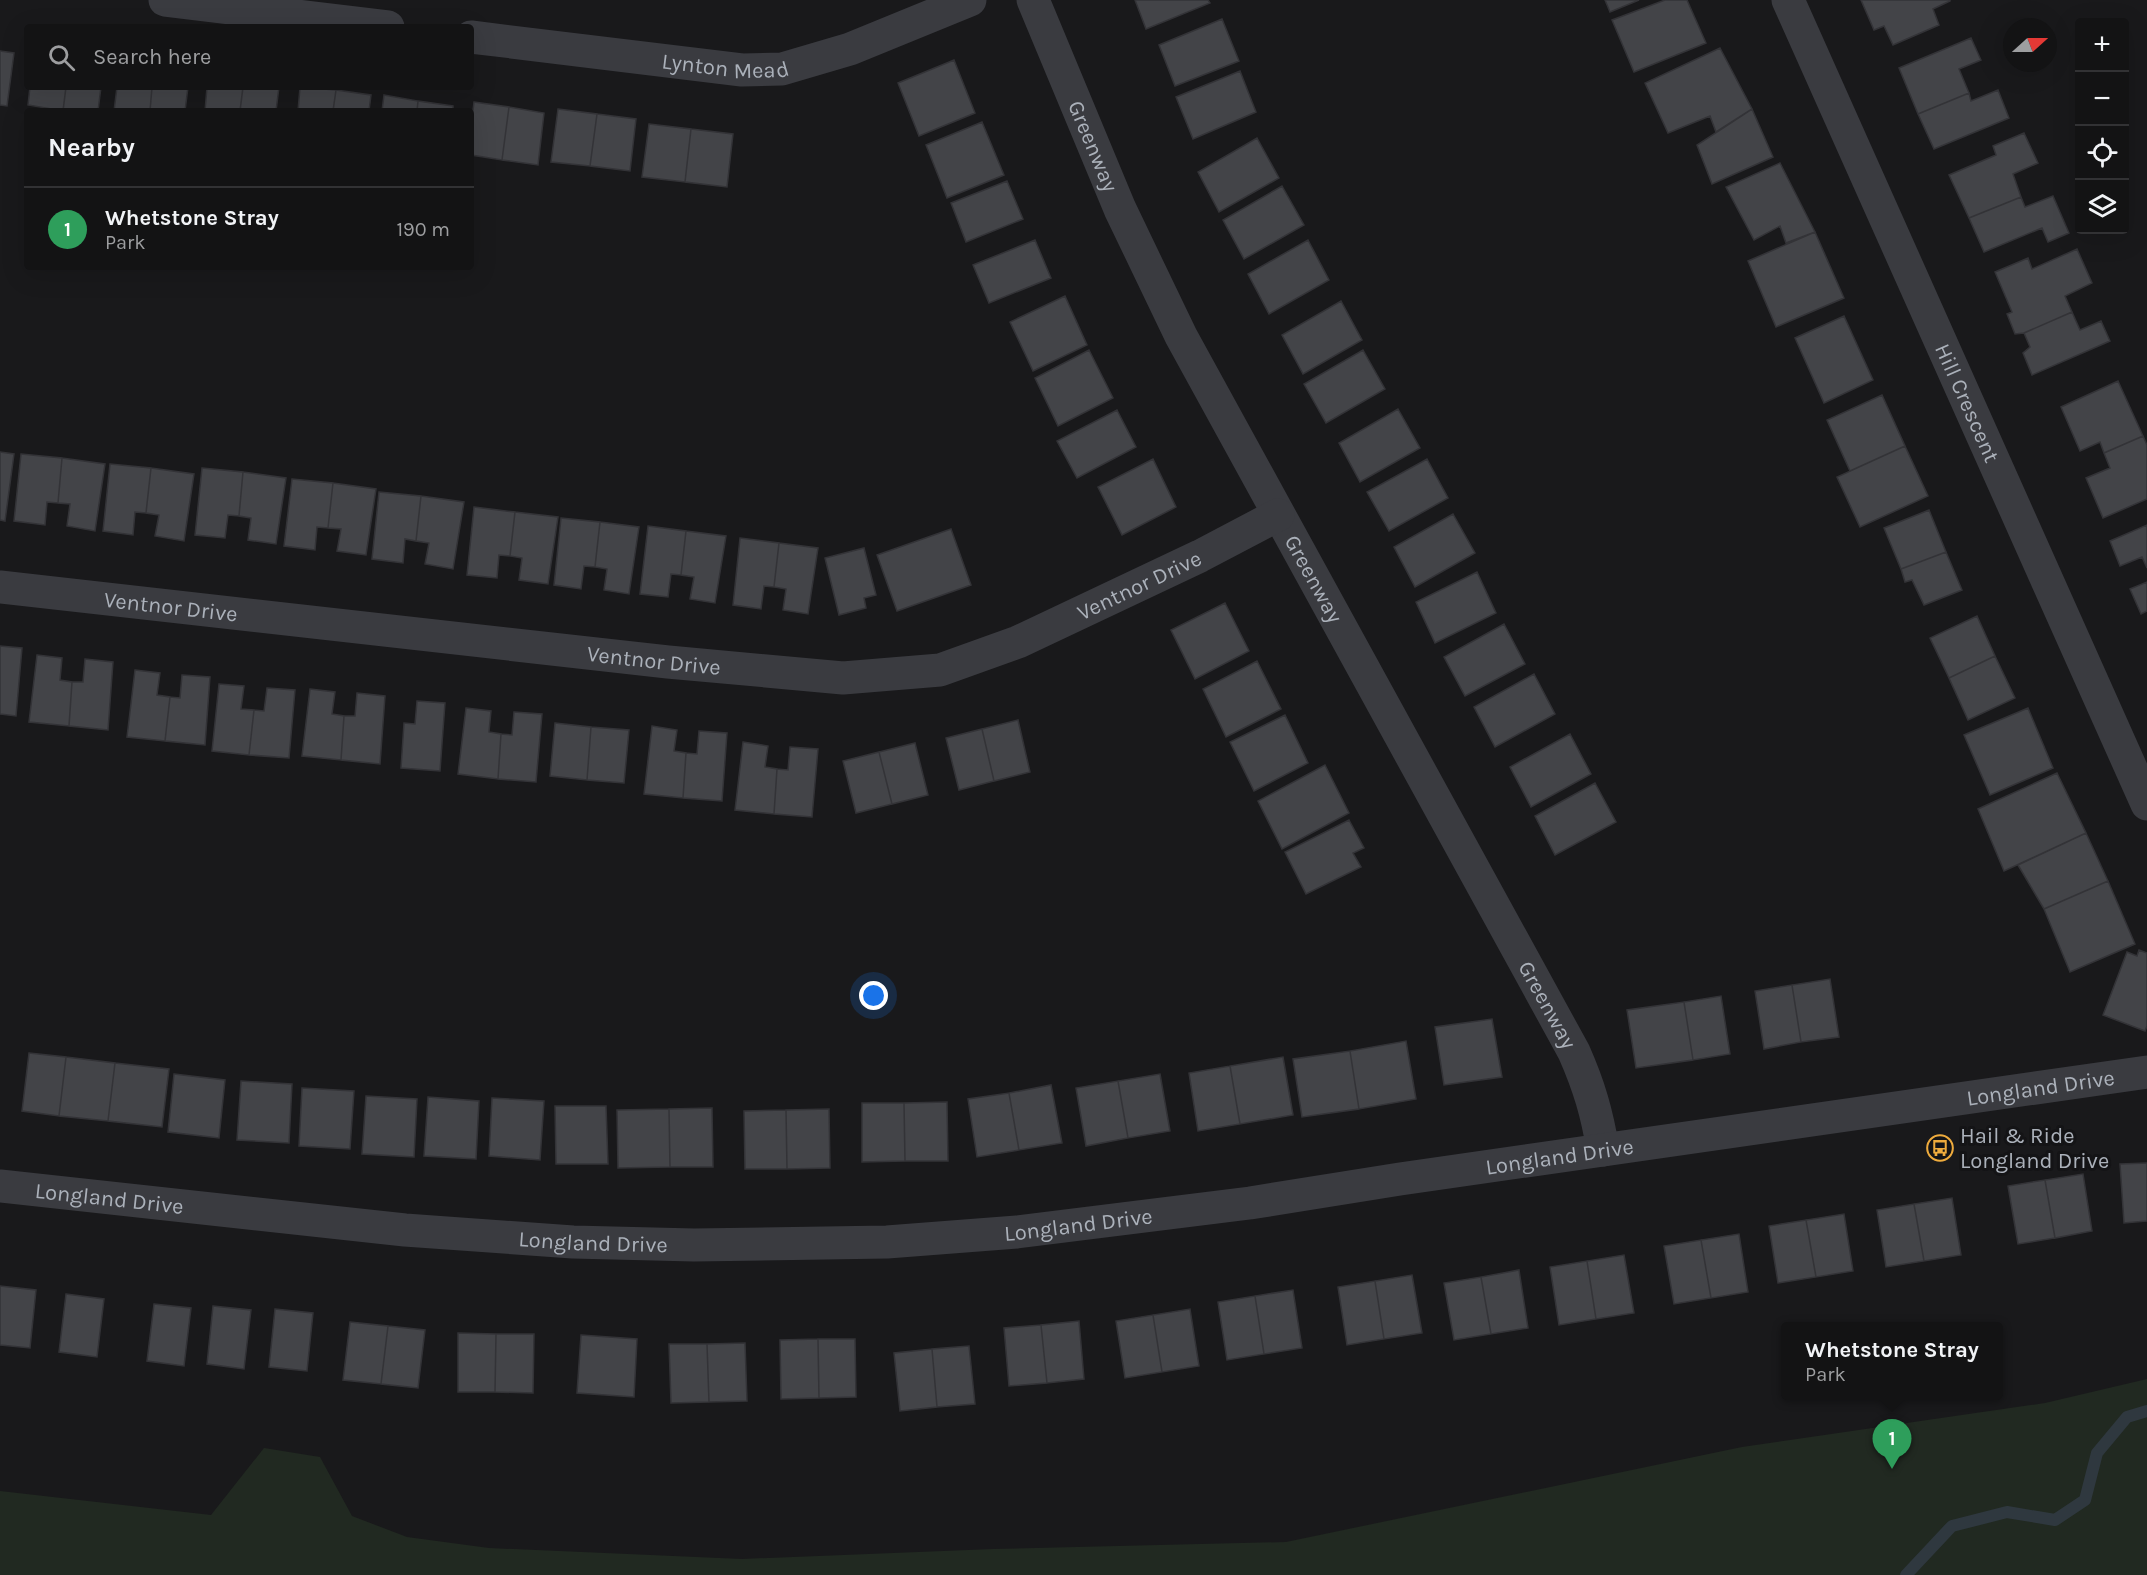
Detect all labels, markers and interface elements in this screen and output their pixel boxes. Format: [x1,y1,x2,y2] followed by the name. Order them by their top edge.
[2003,18,2057,72] north arrow
[2075,18,2129,234] map controls
[2075,18,2129,72] button: +
[24,24,474,90] search box
[45,41,78,74] icon: search
[93,44,211,70] text: Search here
[660,48,792,84] street label: Lynton Mead
[2075,72,2129,126] button: −
[1062,97,1123,196] street label: Greenway
[2075,126,2129,180] button: locate
[48,132,135,163] text: Nearby
[2075,180,2129,234] button: layers
[105,205,279,231] text: Whetstone Stray
[64,218,71,241] text: 1
[396,218,450,241] text: 190 m
[105,231,146,254] text: Park
[1929,340,2005,467] street label: Hill Crescent
[1279,531,1348,628] street label: Greenway
[1073,545,1206,626] street label: Ventnor Drive
[103,587,239,628] street label: Ventnor Drive
[586,641,722,681] street label: Ventnor Drive
[1513,957,1582,1054] street label: Greenway
[859,981,888,1010] your location
[1965,1065,2116,1112] street label: Longland Drive
[1960,1123,2109,1174] place label: Hail & Ride Longland Drive
[1925,1133,1955,1163] bus stop icon: Hail & Ride Longland Drive
[1484,1134,1635,1181] street label: Longland Drive
[34,1178,185,1220] street label: Longland Drive
[1003,1203,1154,1247] street label: Longland Drive
[518,1226,668,1258] street label: Longland Drive
[1781,1322,2003,1400] popup
[1805,1337,1979,1363] text: Whetstone Stray
[1805,1363,1846,1386] text: Park
[1872,1420,1912,1469] pin: 1

